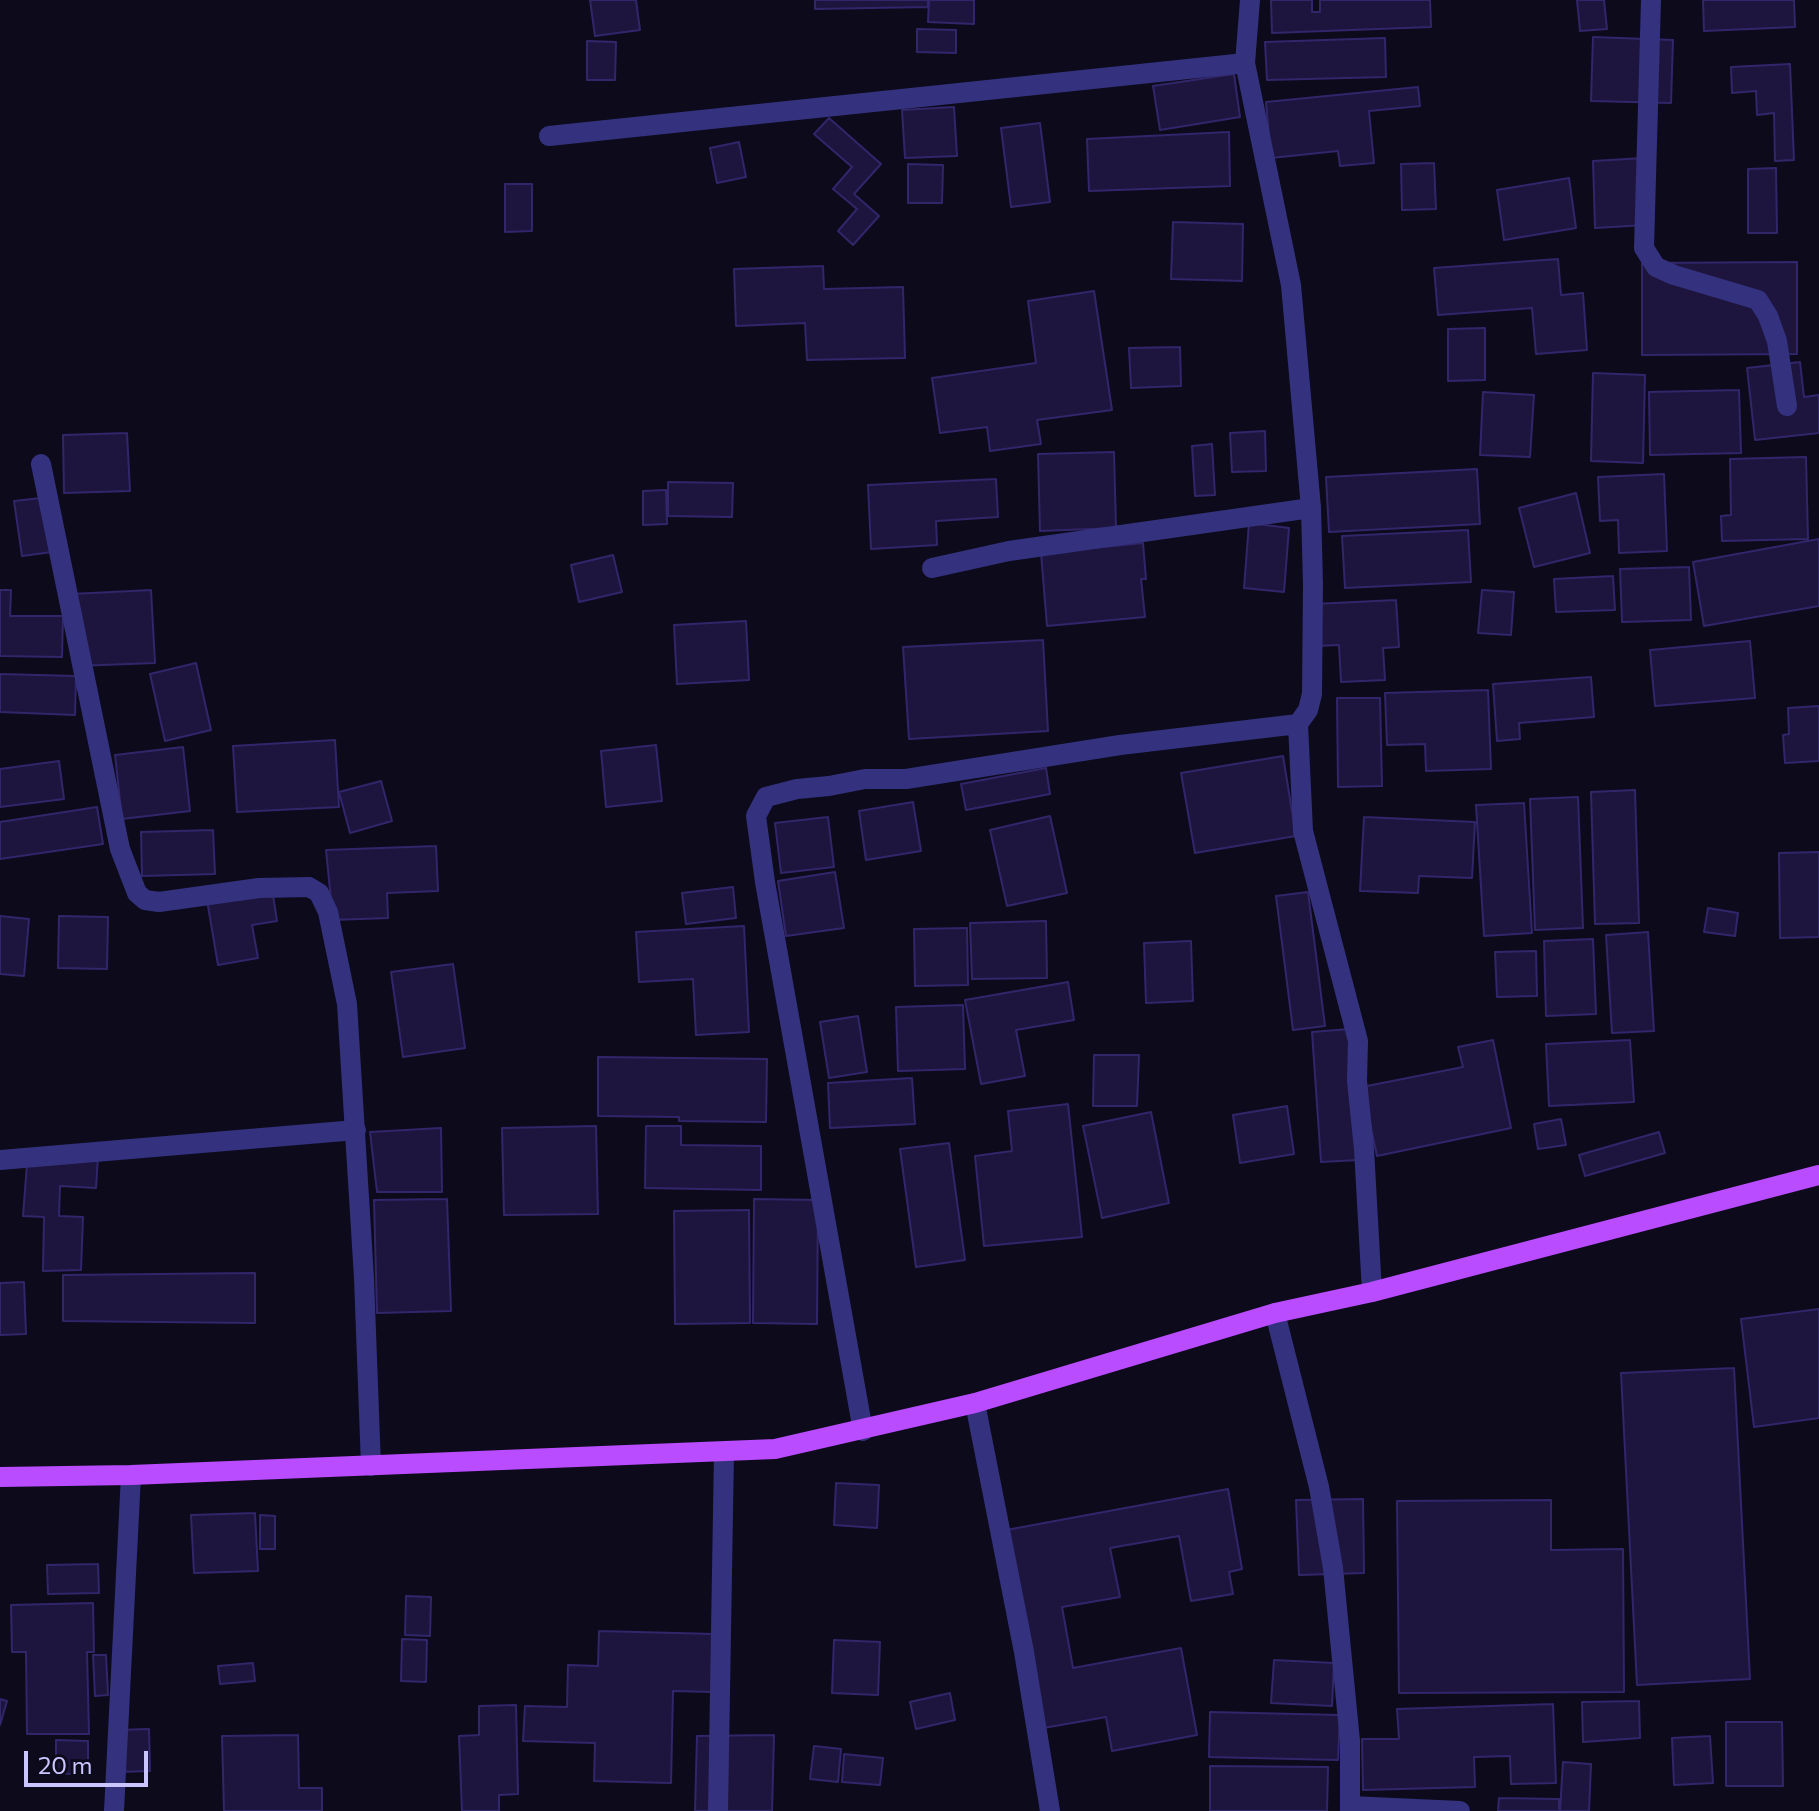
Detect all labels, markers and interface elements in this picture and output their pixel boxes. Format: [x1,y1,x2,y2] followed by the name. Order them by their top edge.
[28,1735,152,1785] scale bar
[38,1750,92,1779] text: 20 m

